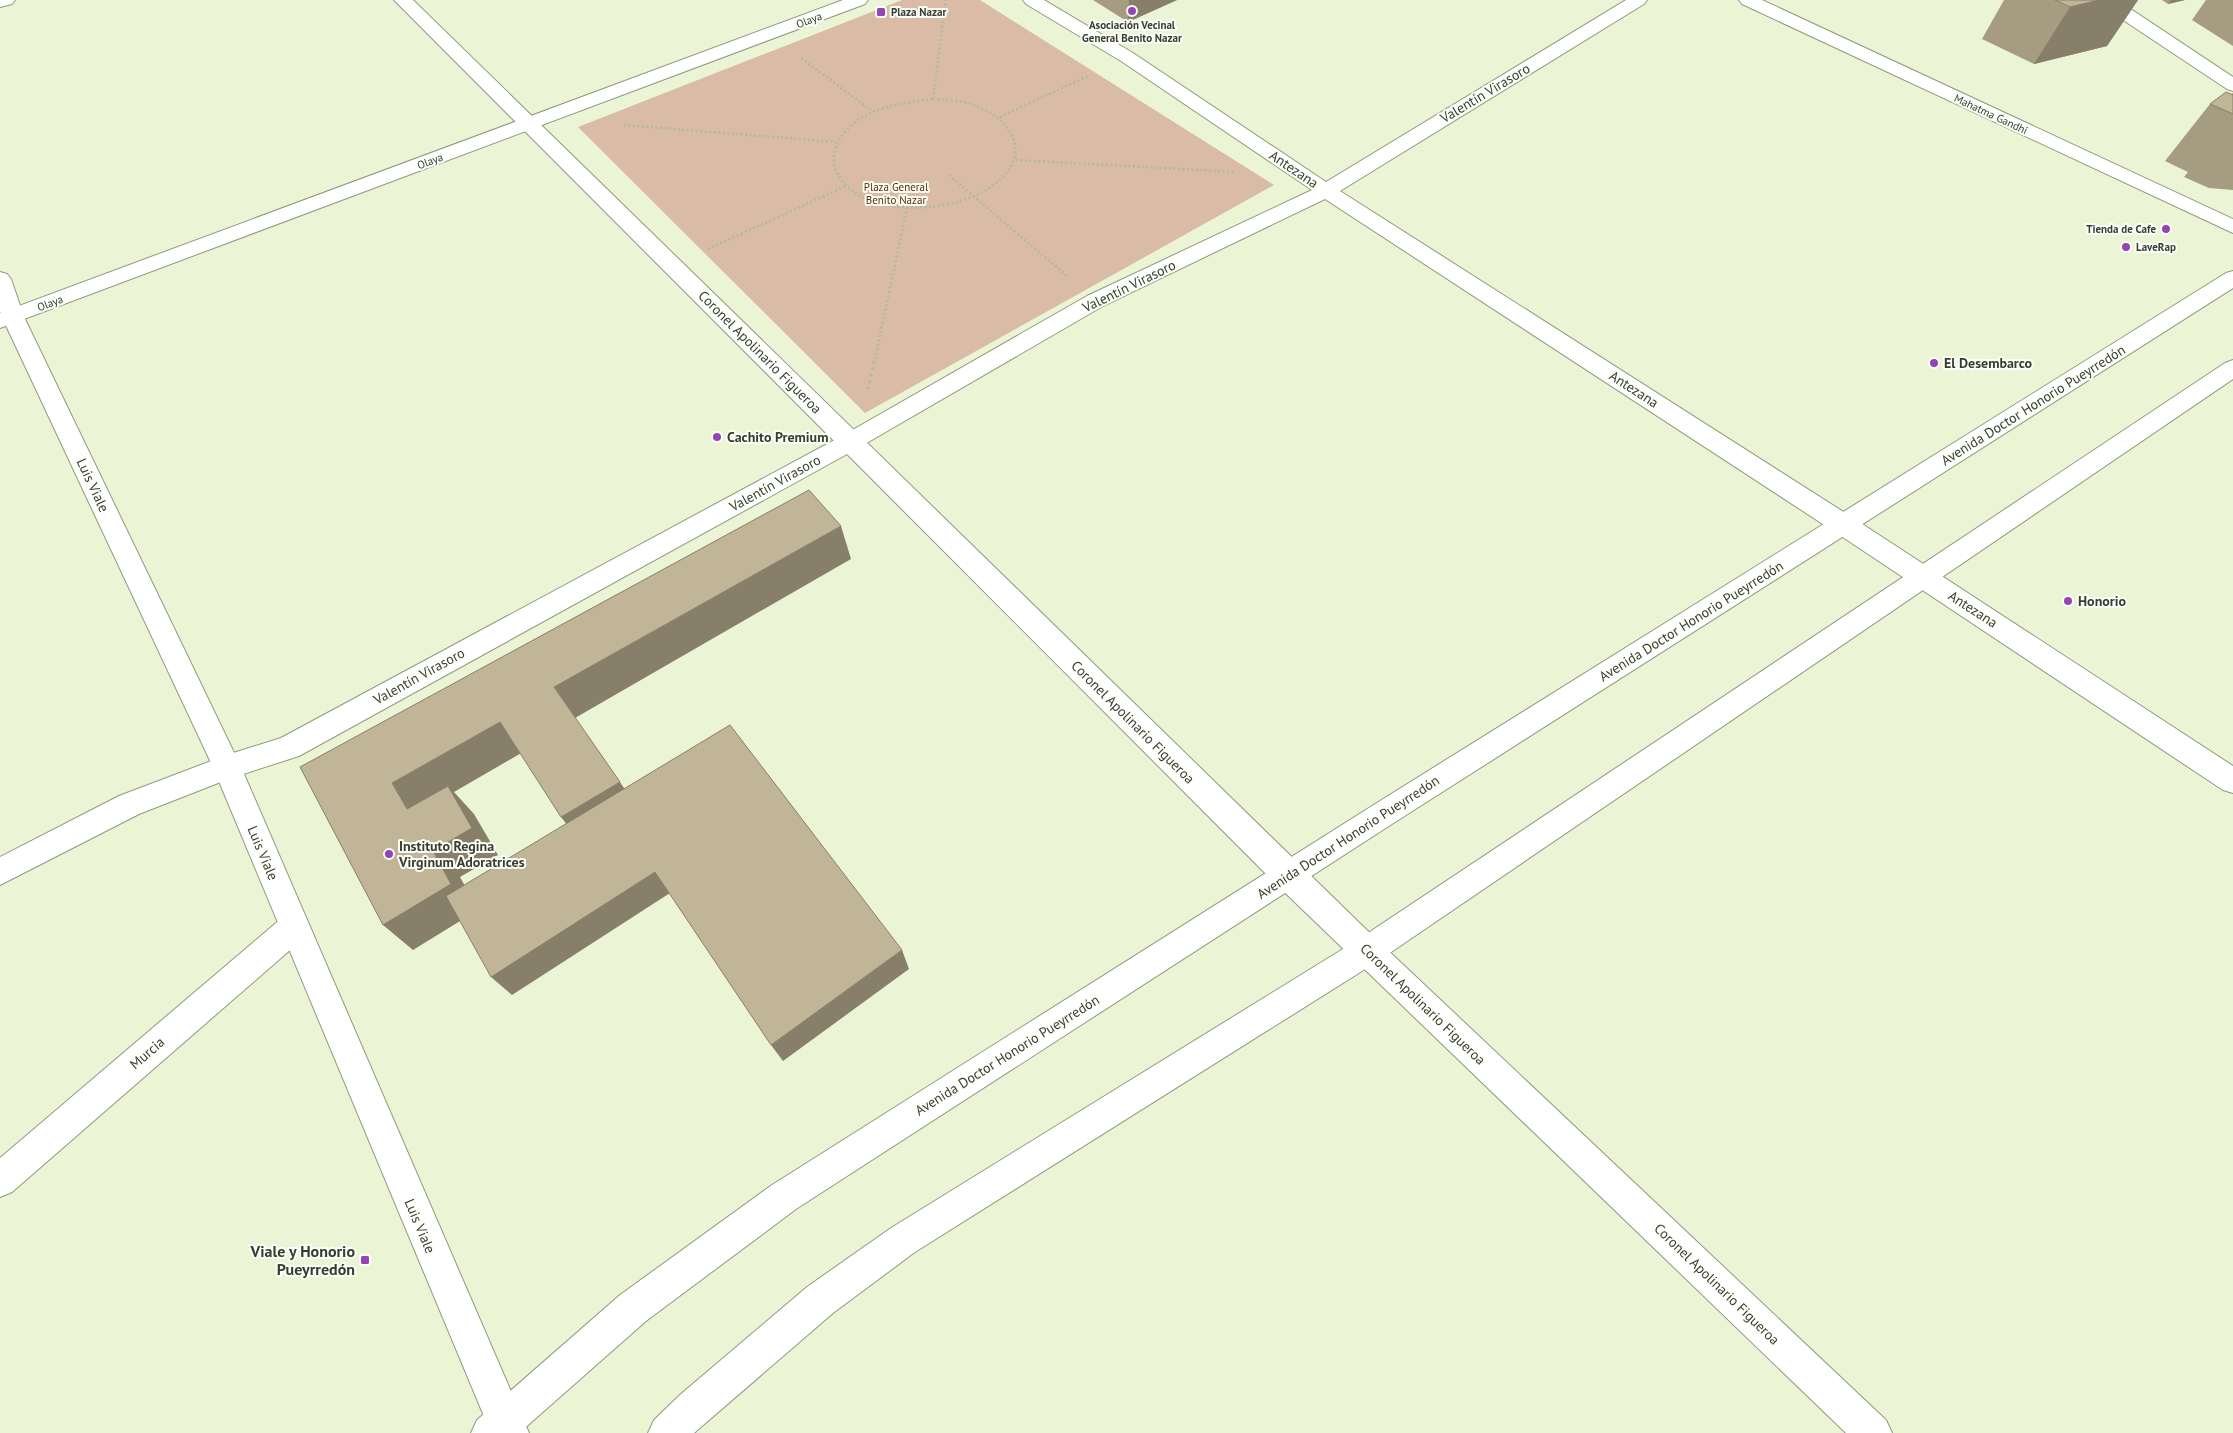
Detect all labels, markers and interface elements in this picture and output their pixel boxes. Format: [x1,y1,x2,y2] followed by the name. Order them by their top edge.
[891,5,946,19] place label: Plaza Nazar
[1126,5,1138,17] marker: Asociación Vecinal General Benito Nazar
[875,6,887,18] marker: Plaza Nazar
[794,9,824,31] street label: Olaya
[1082,18,1182,45] place label: Asociación Vecinal General Benito Nazar
[1436,59,1533,127] street label: Valentín Virasoro
[1952,91,2030,137] street label: Mahatma Gandhi
[1266,146,1322,192] street label: Antezana
[415,150,445,172] street label: Olaya
[864,180,929,207] park label: Plaza General Benito Nazar
[2086,222,2156,236] place label: Tienda de Cafe
[2160,223,2172,235] marker: Tienda de Cafe
[2136,240,2176,254] place label: LaveRap
[2120,241,2132,253] marker: LaveRap
[1078,256,1179,317] street label: Valentín Virasoro
[694,286,826,418] street label: Coronel Apolinario Figueroa
[35,292,65,314] street label: Olaya
[1938,341,2128,469] street label: Avenida Doctor Honorio Pueyrredón
[1944,354,2033,372] place label: El Desembarco
[1928,357,1940,369] marker: El Desembarco
[1606,366,1662,412] street label: Antezana
[727,428,828,446] place label: Cachito Premium
[711,431,723,443] marker: Cachito Premium
[725,450,824,516] street label: Valentín Virasoro
[73,455,113,515] street label: Luis Viale
[1596,557,1786,685] street label: Avenida Doctor Honorio Pueyrredón
[1945,586,2001,632] street label: Antezana
[2078,592,2126,610] place label: Honorio
[2062,595,2074,607] marker: Honorio
[369,643,468,709] street label: Valentín Virasoro
[1067,656,1199,788] street label: Coronel Apolinario Figueroa
[1253,771,1443,903] street label: Avenida Doctor Honorio Pueyrredón
[244,823,282,883] street label: Luis Viale
[398,837,525,871] place label: Instituto Regina Virginum Adoratrices
[383,848,395,860] marker: Instituto Regina Virginum Adoratrices
[1357,939,1489,1069] street label: Coronel Apolinario Figueroa
[912,991,1102,1119] street label: Avenida Doctor Honorio Pueyrredón
[126,1033,168,1073] street label: Murcia
[401,1196,439,1256] street label: Luis Viale
[1651,1219,1783,1349] street label: Coronel Apolinario Figueroa
[250,1241,355,1279] place label: Viale y Honorio Pueyrredón
[359,1254,371,1266] marker: Viale y Honorio Pueyrredón

